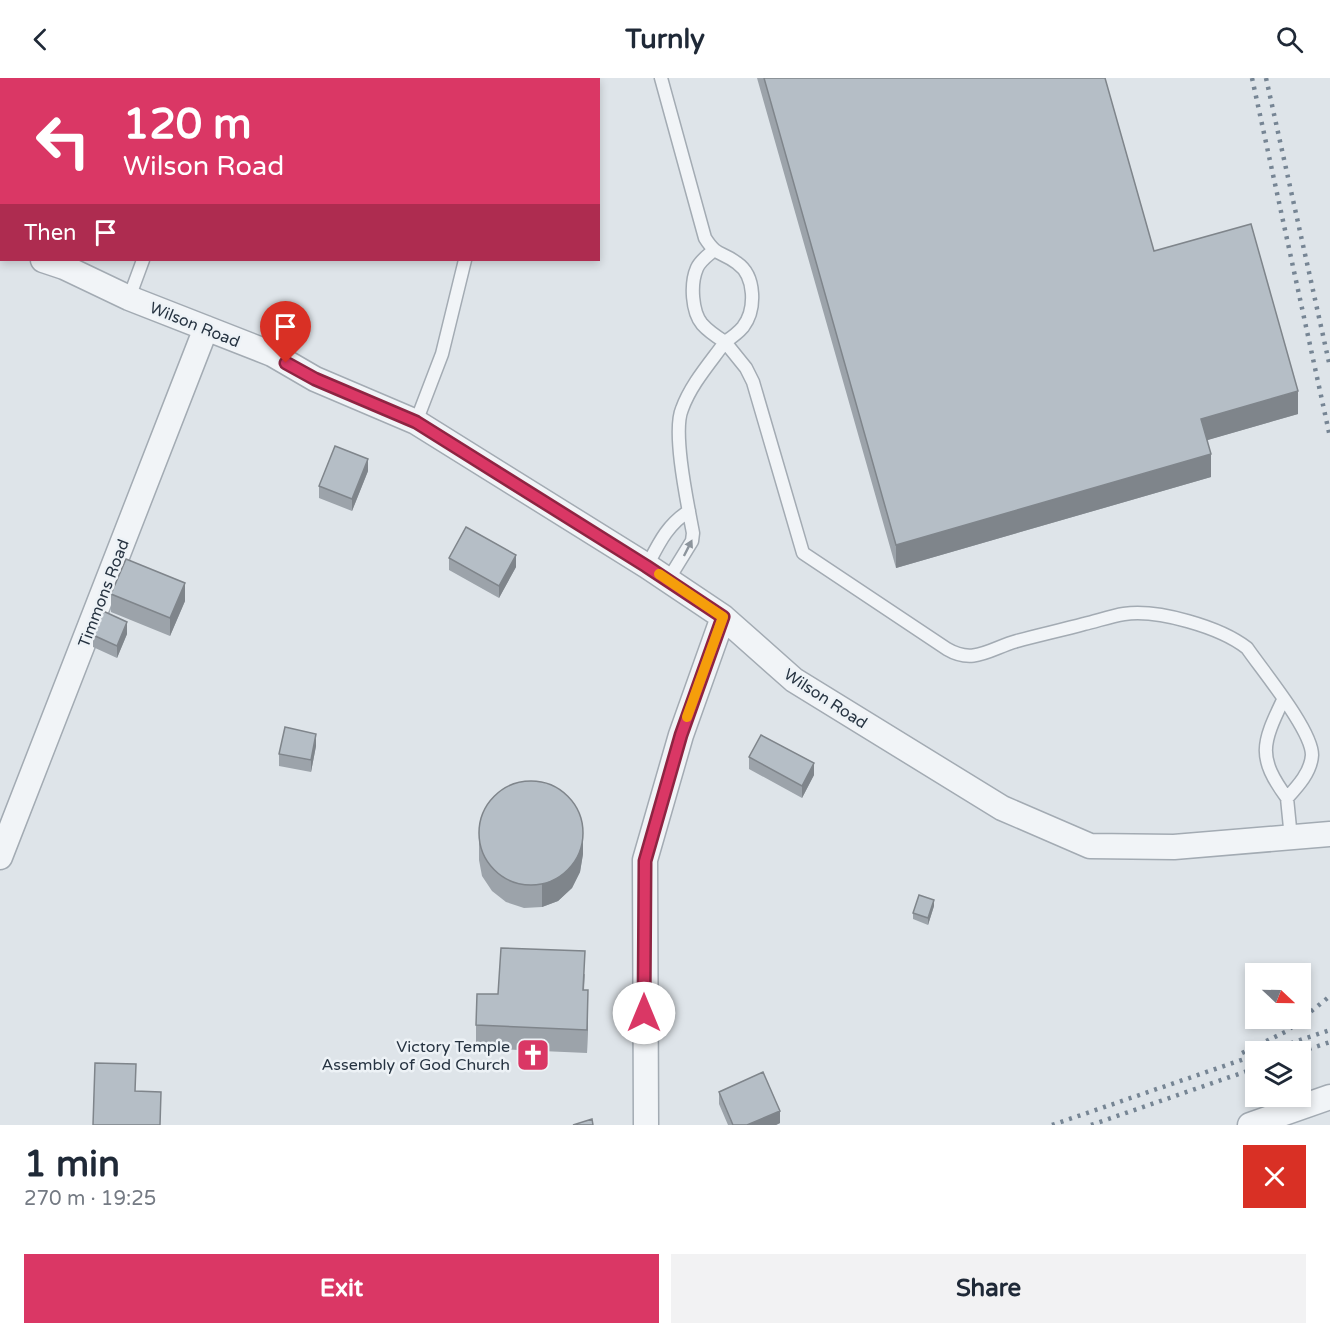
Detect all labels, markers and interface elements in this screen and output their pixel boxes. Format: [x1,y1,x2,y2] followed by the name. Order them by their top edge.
[24,23,57,56] icon: back
[625,23,705,56] text: Turnly
[1273,23,1306,56] icon: search
[123,99,252,150] text: 120 m
[24,102,102,180] icon: left
[123,150,284,183] text: Wilson Road
[89,216,122,249] icon: arrive
[24,220,77,246] text: Then
[147,298,243,352] street label: Wilson Road
[260,301,311,363] pin
[269,310,302,343] icon: arrive
[74,536,134,650] street label: Timmons Road
[682,539,692,557] one-way arrow
[780,664,871,733] street label: Wilson Road
[1245,963,1311,1029] north arrow
[1245,963,1311,1107] map controls
[612,981,676,1045] position arrow
[321,1037,510,1075] place label: Victory Temple Assembly of God Church
[515,1037,551,1073] church icon: Victory Temple Assembly of God Church
[1245,1041,1311,1107] button: layers
[24,1143,120,1186] text: 1 min
[1243,1145,1306,1208] button: close
[24,1187,156,1211] text: 270 m · 19:25
[24,1254,659,1323] button: Exit
[671,1254,1306,1323] button: Share

